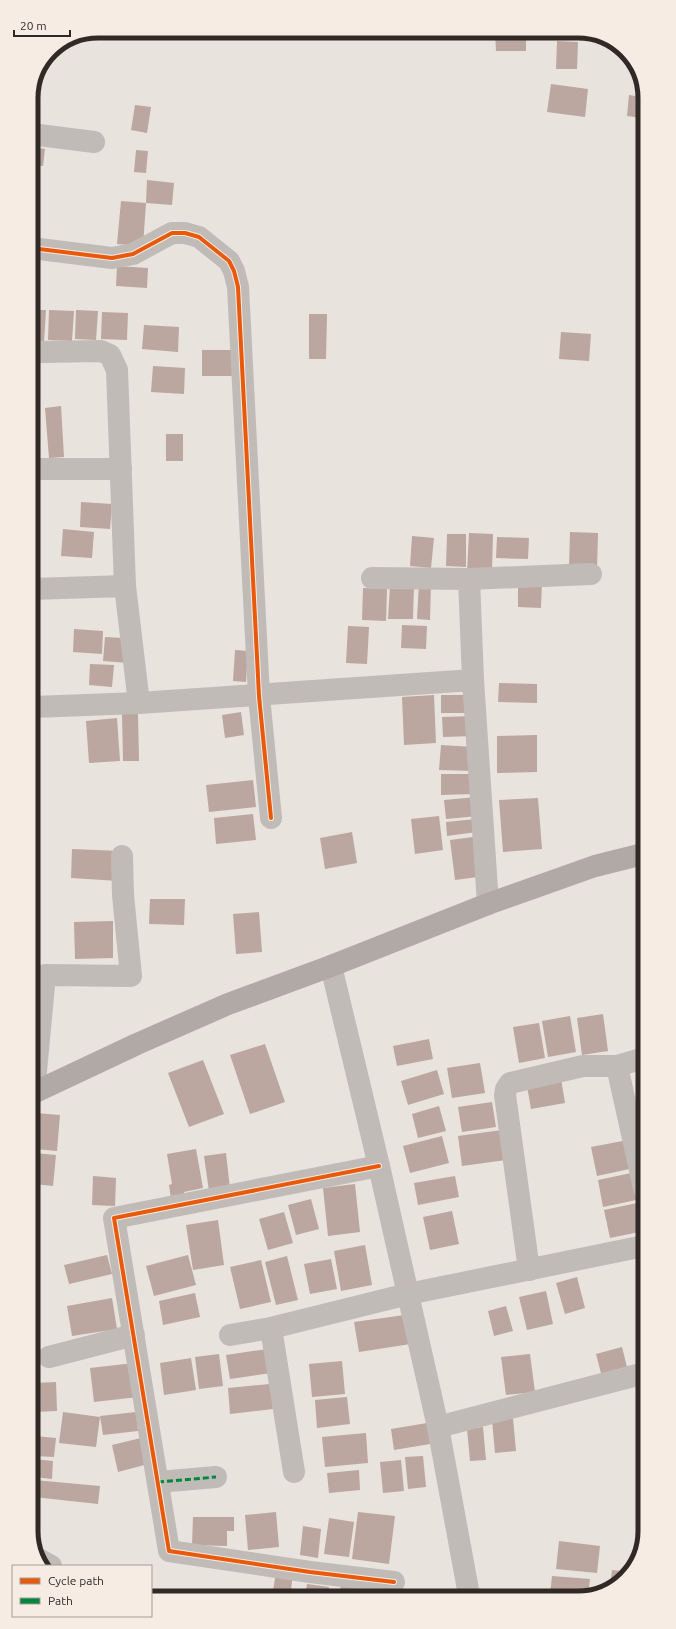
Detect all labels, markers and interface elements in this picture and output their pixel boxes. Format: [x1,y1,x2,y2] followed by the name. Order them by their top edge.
[14,12,70,38] scale bar
[20,19,47,32] text: 20 m
[12,1565,152,1617] legend
[48,1574,104,1587] text: Cycle path
[48,1594,73,1607] text: Path

